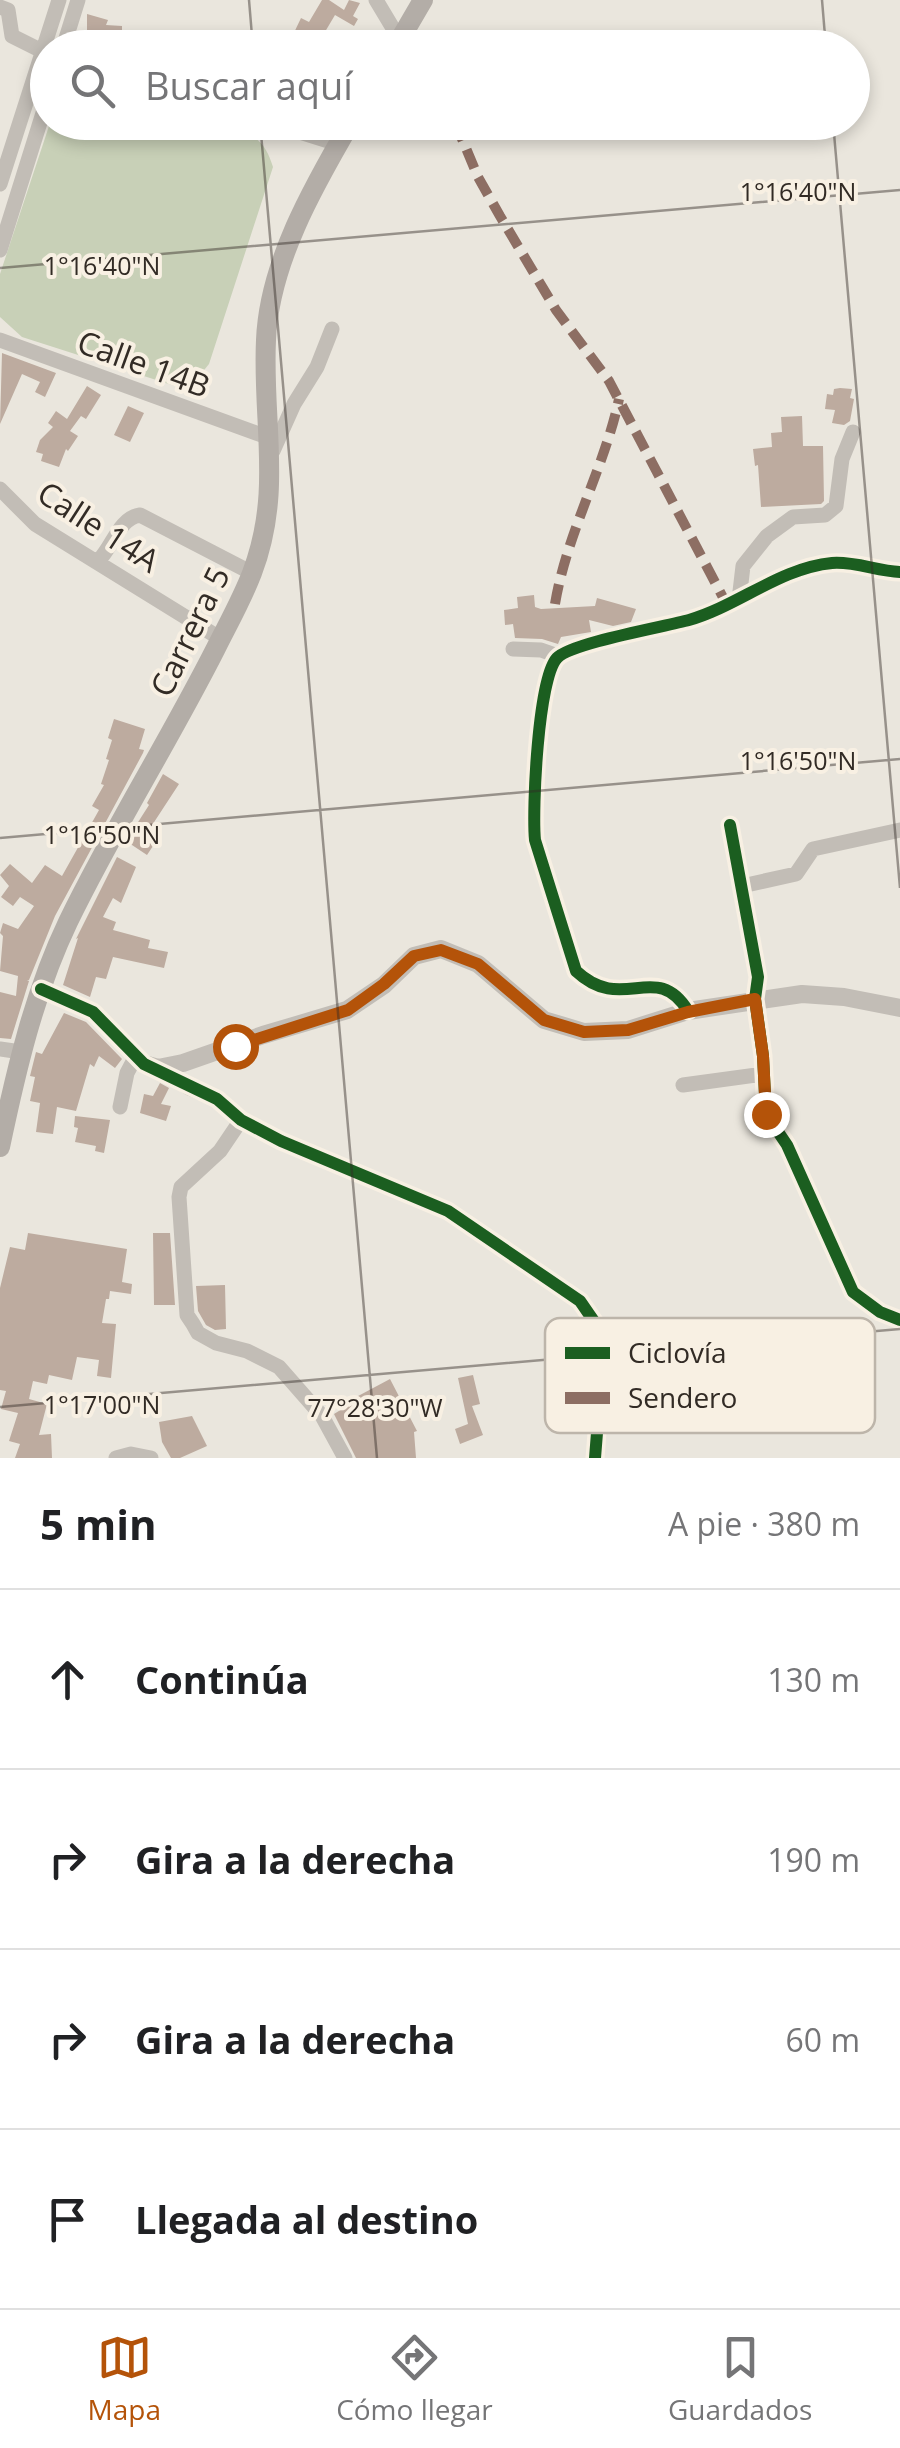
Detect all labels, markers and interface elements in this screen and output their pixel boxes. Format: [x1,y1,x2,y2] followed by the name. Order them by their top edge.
[30,30,870,140] search box
[65,58,120,113] icon: search
[145,59,353,111] text: Buscar aquí
[740,174,856,208] text: 1°16'40"N
[44,248,160,282] text: 1°16'40"N
[72,319,216,407] street label: Calle 14B
[30,471,169,582] street label: Calle 14A
[139,559,239,703] street label: Carrera 5
[740,743,856,777] text: 1°16'50"N
[44,817,160,851] text: 1°16'50"N
[213,1024,259,1070] route start
[744,1092,790,1138] route end
[545,1318,875,1433] legend
[628,1333,727,1371] text: Ciclovía
[628,1378,737,1416] text: Sendero
[44,1387,160,1421] text: 1°17'00"N
[308,1390,443,1424] text: 77°28'30"W
[40,1495,157,1552] text: 5 min
[668,1502,860,1545] text: A pie · 380 m
[40,1652,95,1707] icon: ahead
[135,1653,309,1705] text: Continúa
[767,1658,860,1701] text: 130 m
[40,1832,95,1887] icon: right
[135,1833,455,1885] text: Gira a la derecha
[767,1838,860,1881] text: 190 m
[40,2012,95,2067] icon: right
[135,2013,455,2065] text: Gira a la derecha
[785,2018,860,2061] text: 60 m
[40,2192,95,2247] icon: arrive
[135,2193,478,2245] text: Llegada al destino
[88,2330,161,2428] tab: Mapa
[336,2330,493,2428] tab: Cómo llegar
[668,2330,812,2428] tab: Guardados

